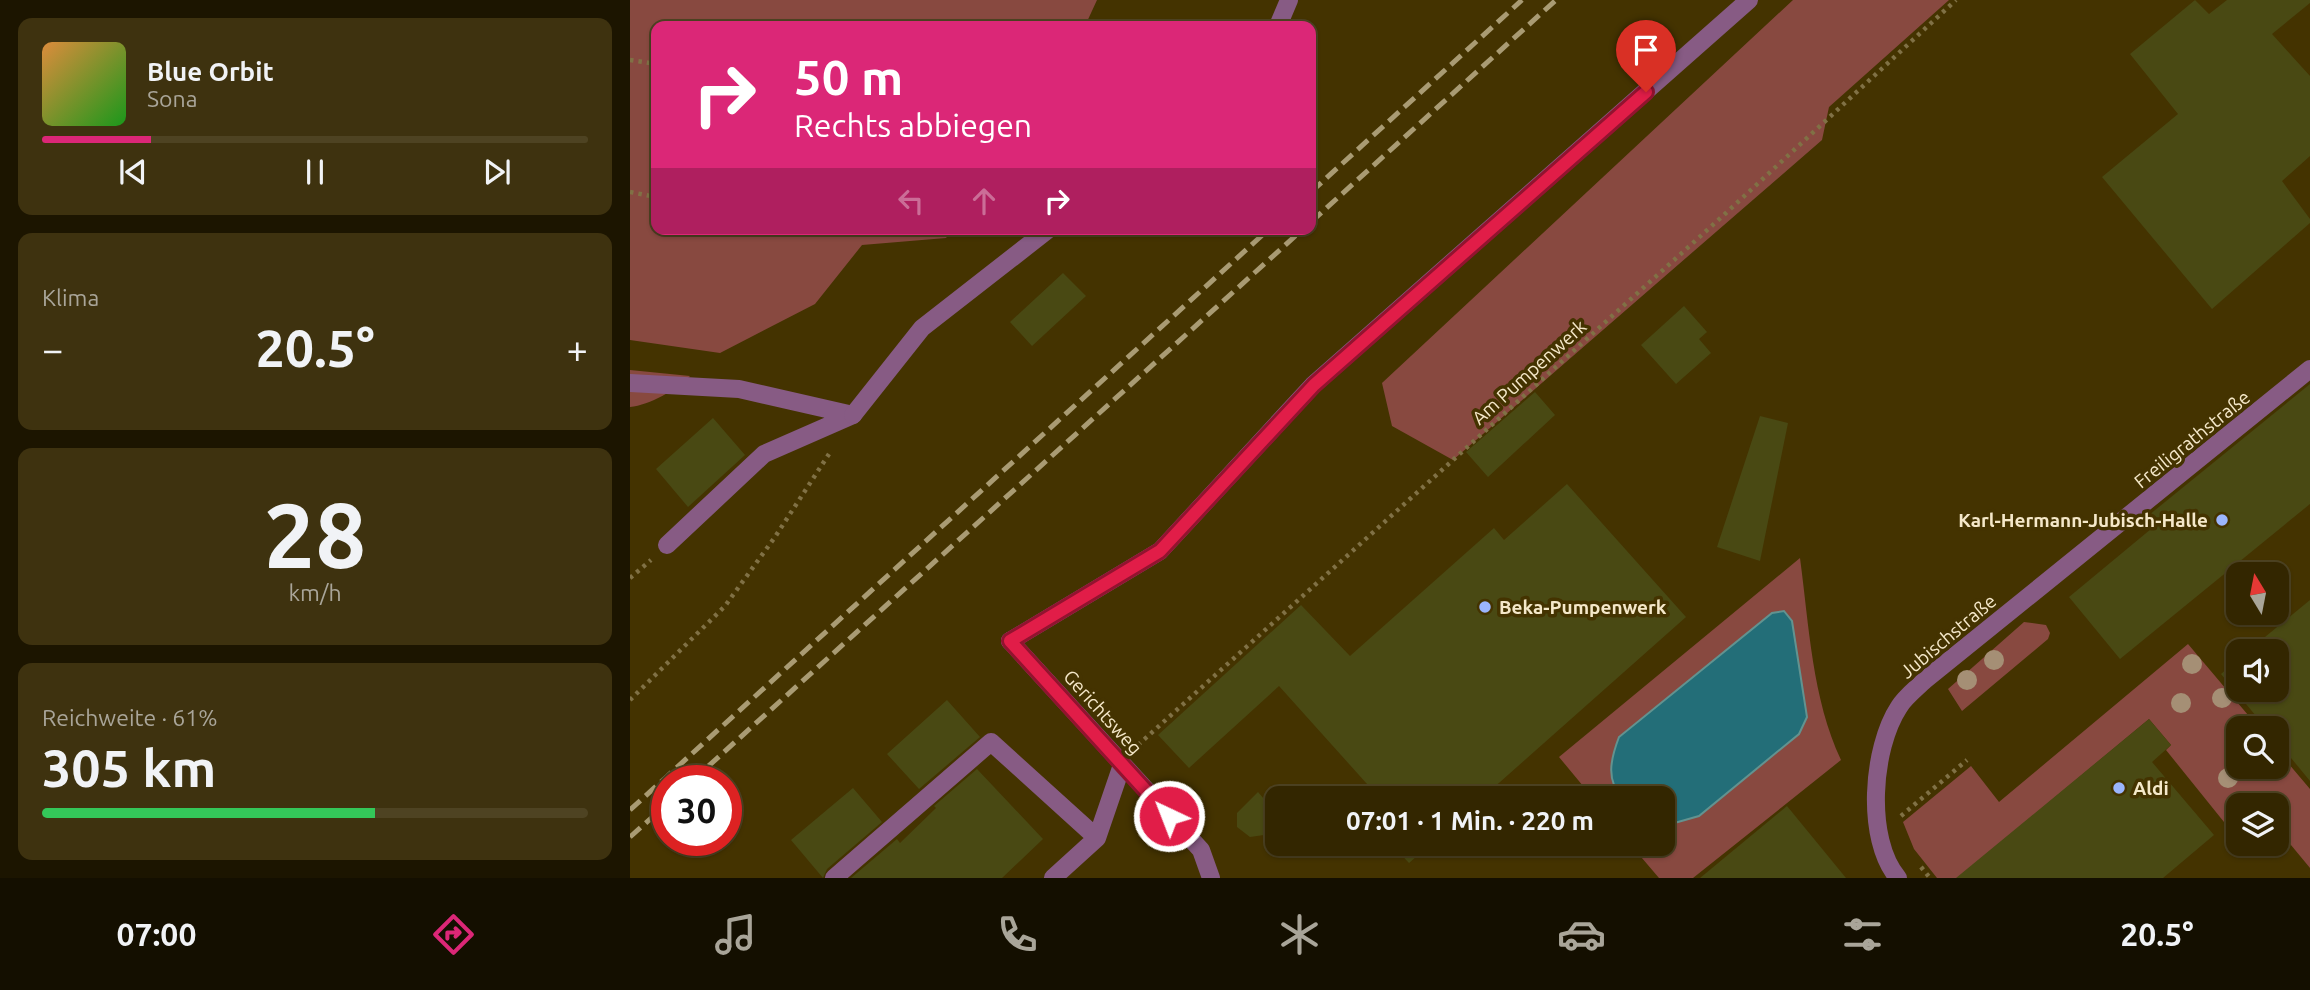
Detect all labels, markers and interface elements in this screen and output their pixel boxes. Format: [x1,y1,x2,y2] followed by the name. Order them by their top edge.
[1616,20,1676,92] pin
[1627,31,1665,69] icon: arrive
[679,49,770,140] icon: right
[794,49,903,104] text: 50 m
[147,57,274,86] text: Blue Orbit
[147,86,197,111] text: Sona
[794,107,1032,143] text: Rechts abbiegen
[114,153,152,191] icon: previous
[296,153,334,191] icon: pause
[478,153,516,191] icon: next
[892,182,930,220] icon: left
[965,182,1003,220] icon: ahead
[1038,182,1076,220] icon: right
[42,285,99,310] text: Klima
[1467,315,1591,429] street label: Am Pumpenwerk
[255,319,375,377] text: 20.5°
[42,328,63,370] text: −
[567,328,588,370] text: +
[2130,386,2254,492] street label: Freiligrathstraße
[264,483,366,585] text: 28
[1958,509,2208,531] place label: Karl-Hermann-Jubisch-Halle
[2214,512,2230,528] marker: Karl-Hermann-Jubisch-Halle
[2226,562,2289,625] north arrow
[2226,562,2289,856] map controls
[288,580,342,605] text: km/h
[1896,589,2000,683] street label: Jubischstraße
[1499,596,1667,618] place label: Beka-Pumpenwerk
[1477,599,1493,615] marker: Beka-Pumpenwerk
[2226,639,2289,702] button: sound
[1059,665,1147,759] street label: Gerichtsweg
[42,705,218,730] text: Reichweite · 61%
[2226,716,2289,779] button: search
[42,739,216,797] text: 305 km
[651,765,742,856] speed limit sign: 30
[2133,777,2169,799] place label: Aldi
[1132,779,1206,853] position arrow
[2111,780,2127,796] marker: Aldi
[2226,793,2289,856] button: layers
[1346,806,1594,835] text: 07:01 · 1 Min. · 220 m
[429,910,478,959] icon: directions
[711,910,760,959] icon: music
[993,910,1042,959] icon: phone
[1275,910,1324,959] icon: climate
[1557,910,1606,959] icon: car
[1838,910,1887,959] icon: filters
[116,916,196,952] text: 07:00
[2120,916,2193,952] text: 20.5°

